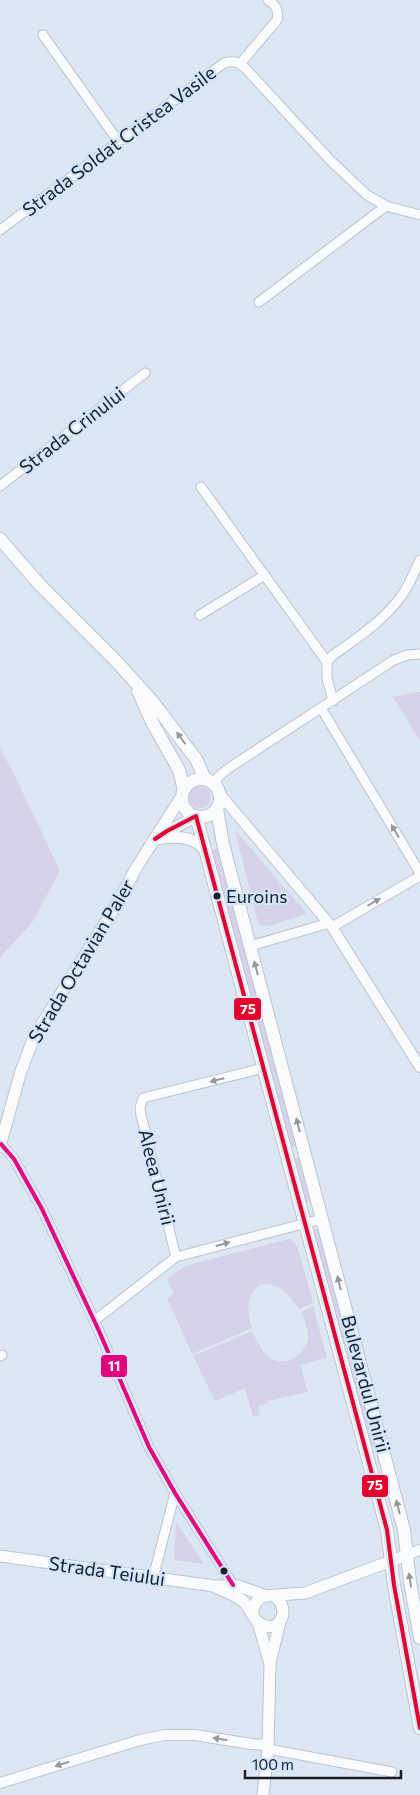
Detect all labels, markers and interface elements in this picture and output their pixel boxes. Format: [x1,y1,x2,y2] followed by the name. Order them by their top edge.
[18,60,220,221] street label: Strada Soldat Cristea Vasile
[14,381,129,478] street label: Strada Crinului
[175,732,186,745] one-way arrow
[390,824,399,837] one-way arrow
[23,875,139,1047] street label: Strada Octavian Paler
[226,885,288,907] place label: Euroins
[212,891,222,901] marker: Euroins
[367,898,380,907] one-way arrow
[252,961,260,976] one-way arrow
[233,997,262,1021] line badge: 75
[240,1000,256,1017] text: 75
[209,1076,224,1084] one-way arrow
[294,1118,302,1133] one-way arrow
[134,1126,181,1227] street label: Aleea Unirii
[216,1240,231,1248] one-way arrow
[335,1275,343,1290] one-way arrow
[337,1313,396,1455] street label: Bulevardul Unirii
[100,1354,128,1378] line badge: 11
[108,1357,120,1374] text: 11
[361,1474,389,1498] line badge: 75
[367,1476,383,1493] text: 75
[394,1500,402,1515] one-way arrow
[47,1551,167,1590] street label: Strada Teiului
[219,1566,229,1576] unlabelled marker
[406,1571,414,1587] one-way arrow
[211,1734,227,1742] one-way arrow
[245,1748,401,1780] scale bar
[252,1755,294,1773] text: 100 m
[54,1761,69,1768] one-way arrow

